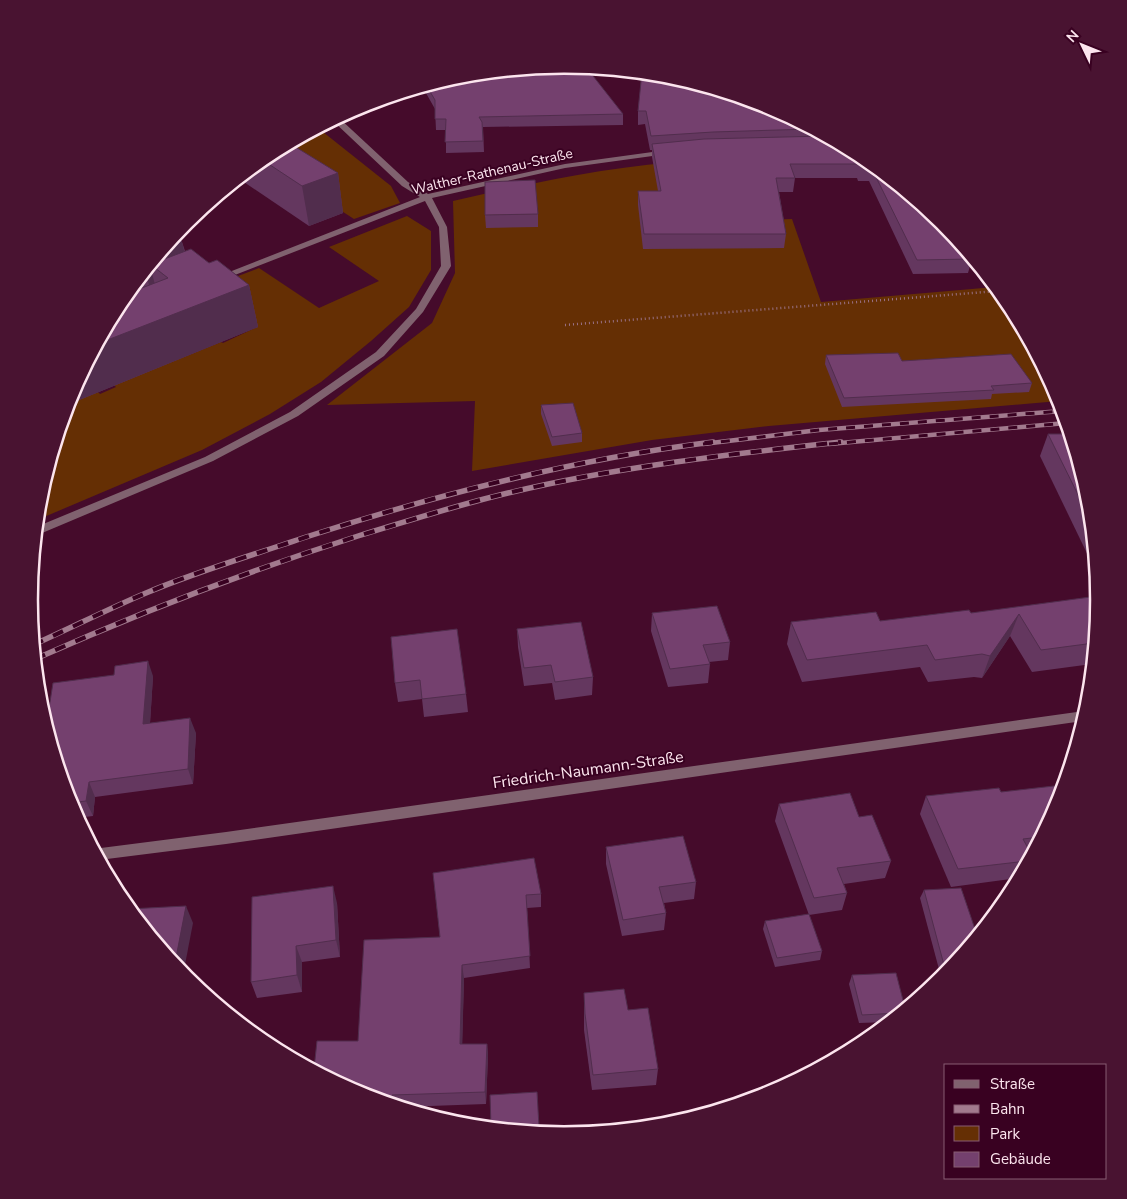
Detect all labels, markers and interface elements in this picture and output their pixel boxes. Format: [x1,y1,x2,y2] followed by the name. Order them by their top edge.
[1057,20,1107,70] north arrow
[1062,26,1083,47] text: N
[410,144,575,199] street label: Walther-Rathenau-Straße
[491,746,685,794] street label: Friedrich-Naumann-Straße
[944,1064,1107,1179] legend
[990,1074,1035,1094] text: Straße
[990,1099,1025,1119] text: Bahn
[990,1124,1020,1144] text: Park
[990,1149,1051,1169] text: Gebäude

